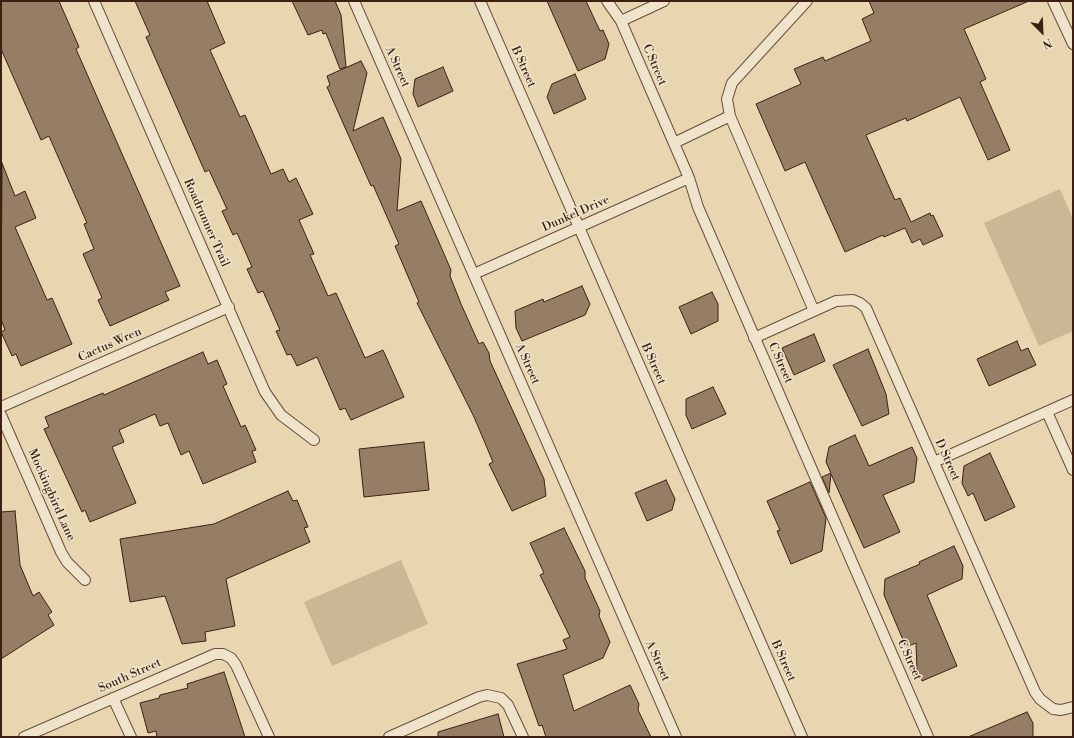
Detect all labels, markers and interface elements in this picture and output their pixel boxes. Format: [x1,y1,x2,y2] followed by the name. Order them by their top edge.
[1022,12,1062,52] north arrow
[1040,35,1054,51] text: N
[639,42,669,88] street label: C Street
[382,44,412,90] street label: A Street
[508,44,538,90] street label: B Street
[180,177,232,269] street label: Roadrunner Trail
[540,193,612,235] street label: Dunkel Drive
[76,325,144,365] street label: Cactus Wren
[765,340,795,386] street label: C Street
[512,341,542,387] street label: A Street
[638,341,668,387] street label: B Street
[931,437,963,483] street label: D Street
[24,447,78,543] street label: Mockingbird Lane
[894,637,924,683] street label: C Street
[642,638,672,684] street label: A Street
[768,638,798,684] street label: B Street
[96,656,164,696] street label: South Street

